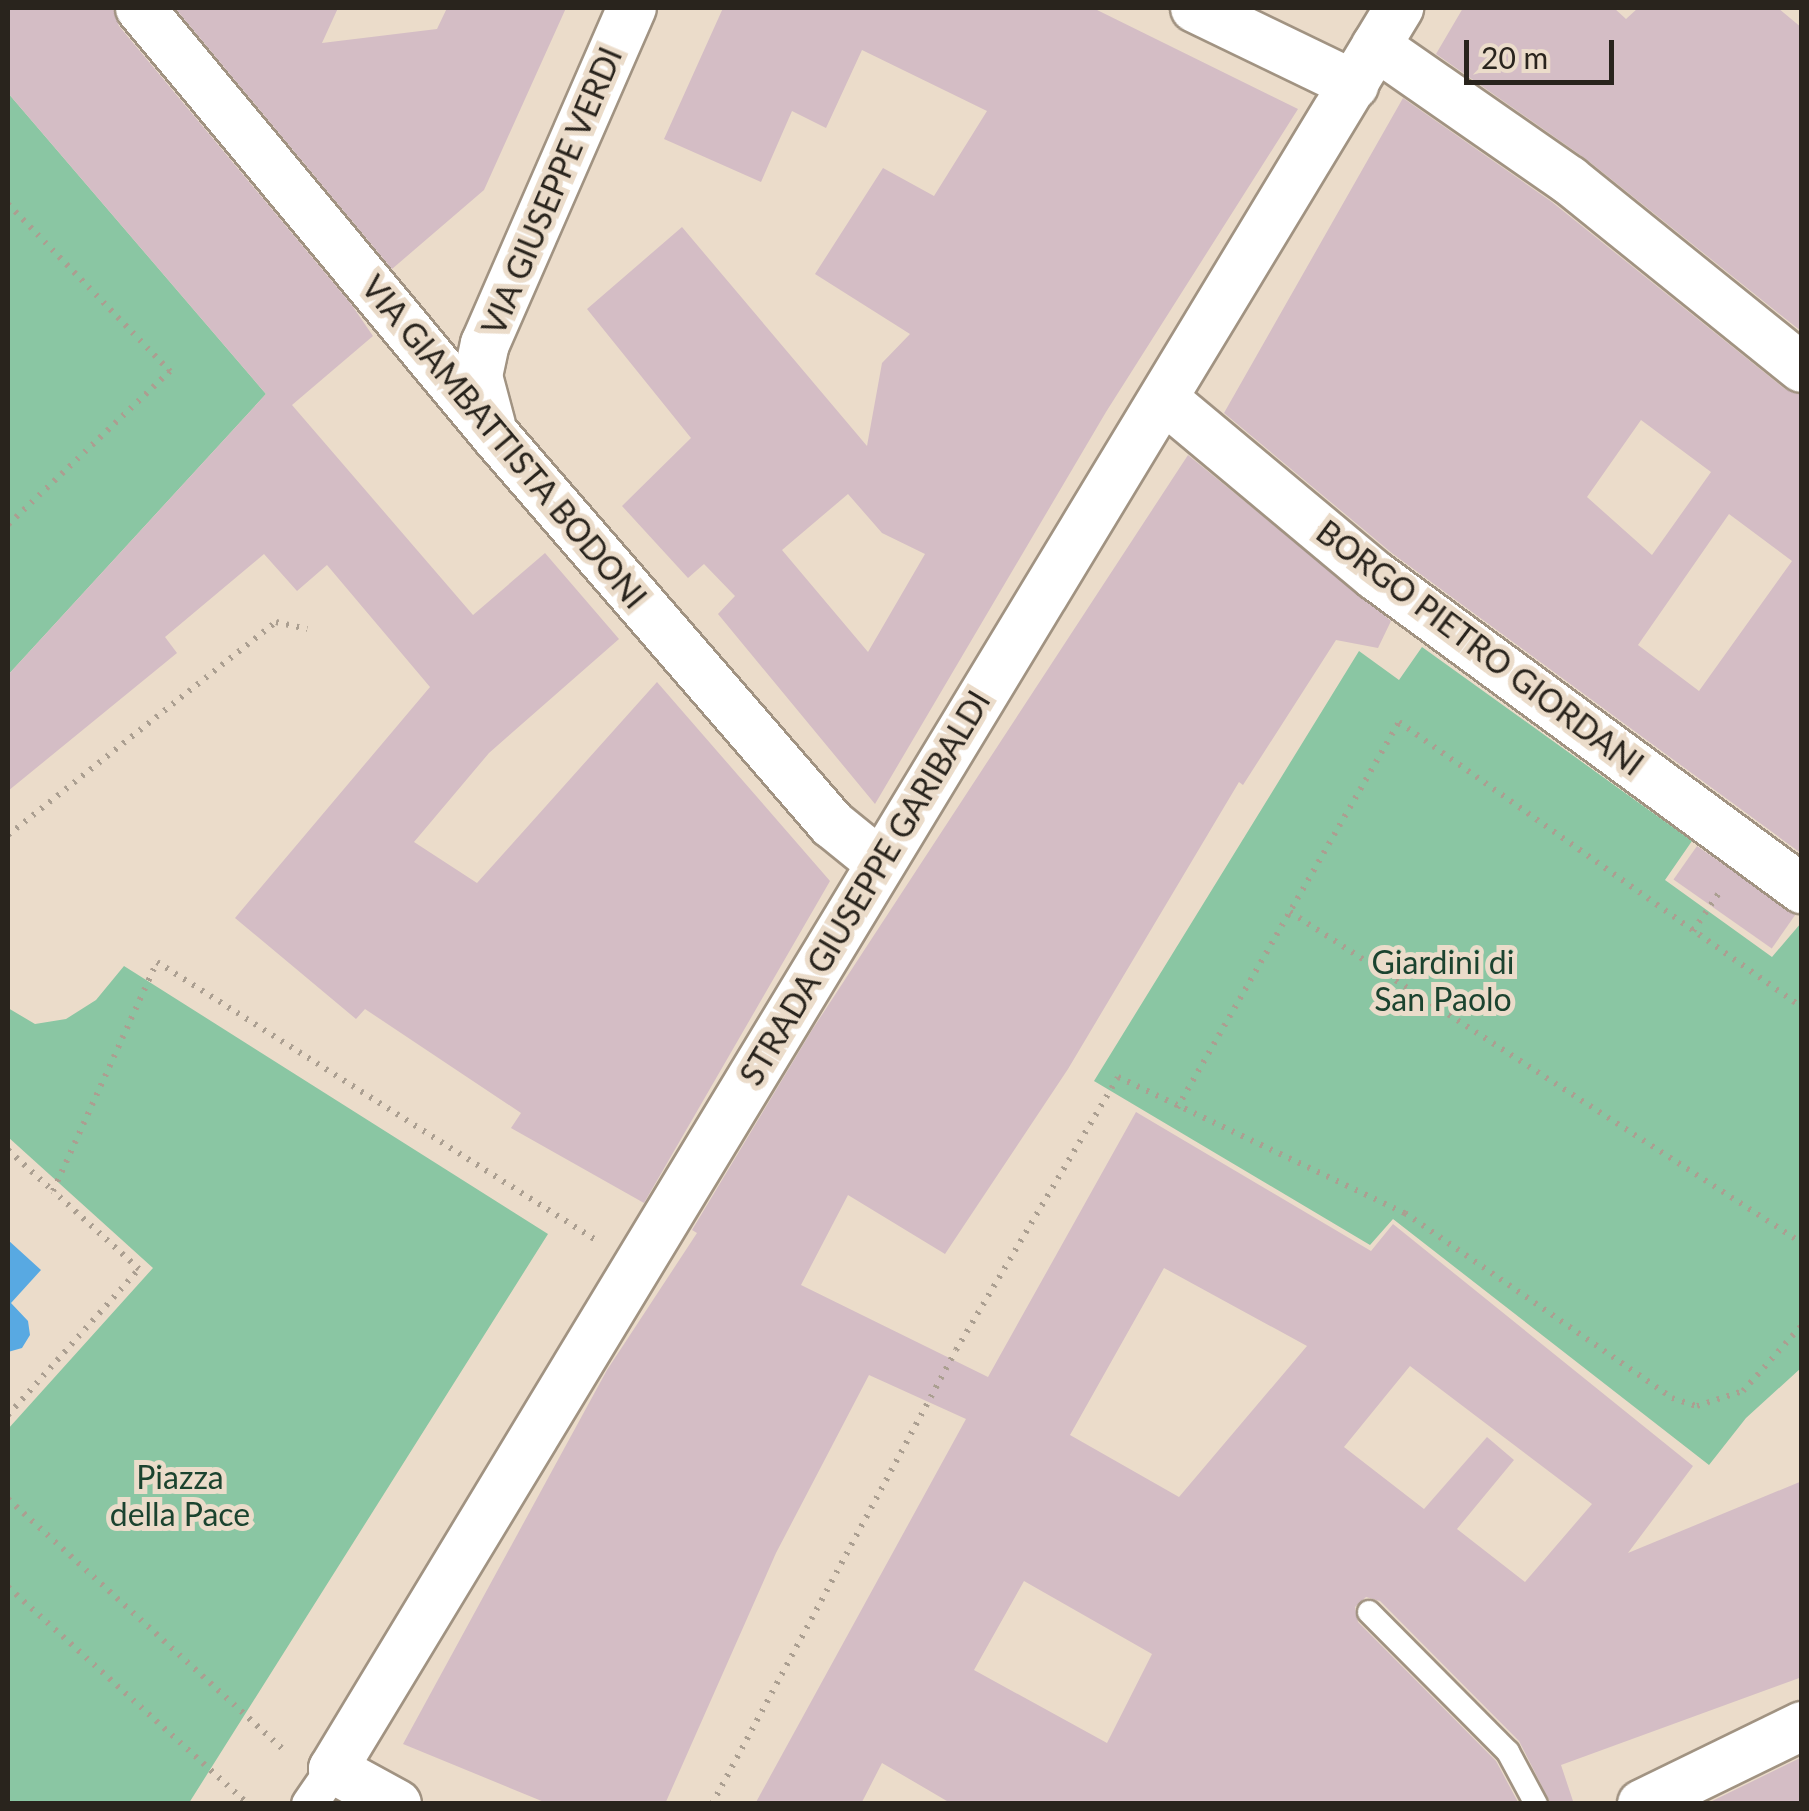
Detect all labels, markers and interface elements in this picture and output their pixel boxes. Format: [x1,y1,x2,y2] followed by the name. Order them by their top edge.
[1469,20,1619,82] scale bar
[1481,39,1548,75] text: 20 m
[474,40,630,342] street label: VIA GIUSEPPE VERDI
[353,267,655,617] street label: VIA GIAMBATTISTA BODONI
[1309,513,1651,783] street label: BORGO PIETRO GIORDANI
[732,684,998,1092] street label: STRADA GIUSEPPE GARIBALDI
[1372,944,1514,1019] park label: Giardini di San Paolo
[110,1459,250,1534] park label: Piazza della Pace

